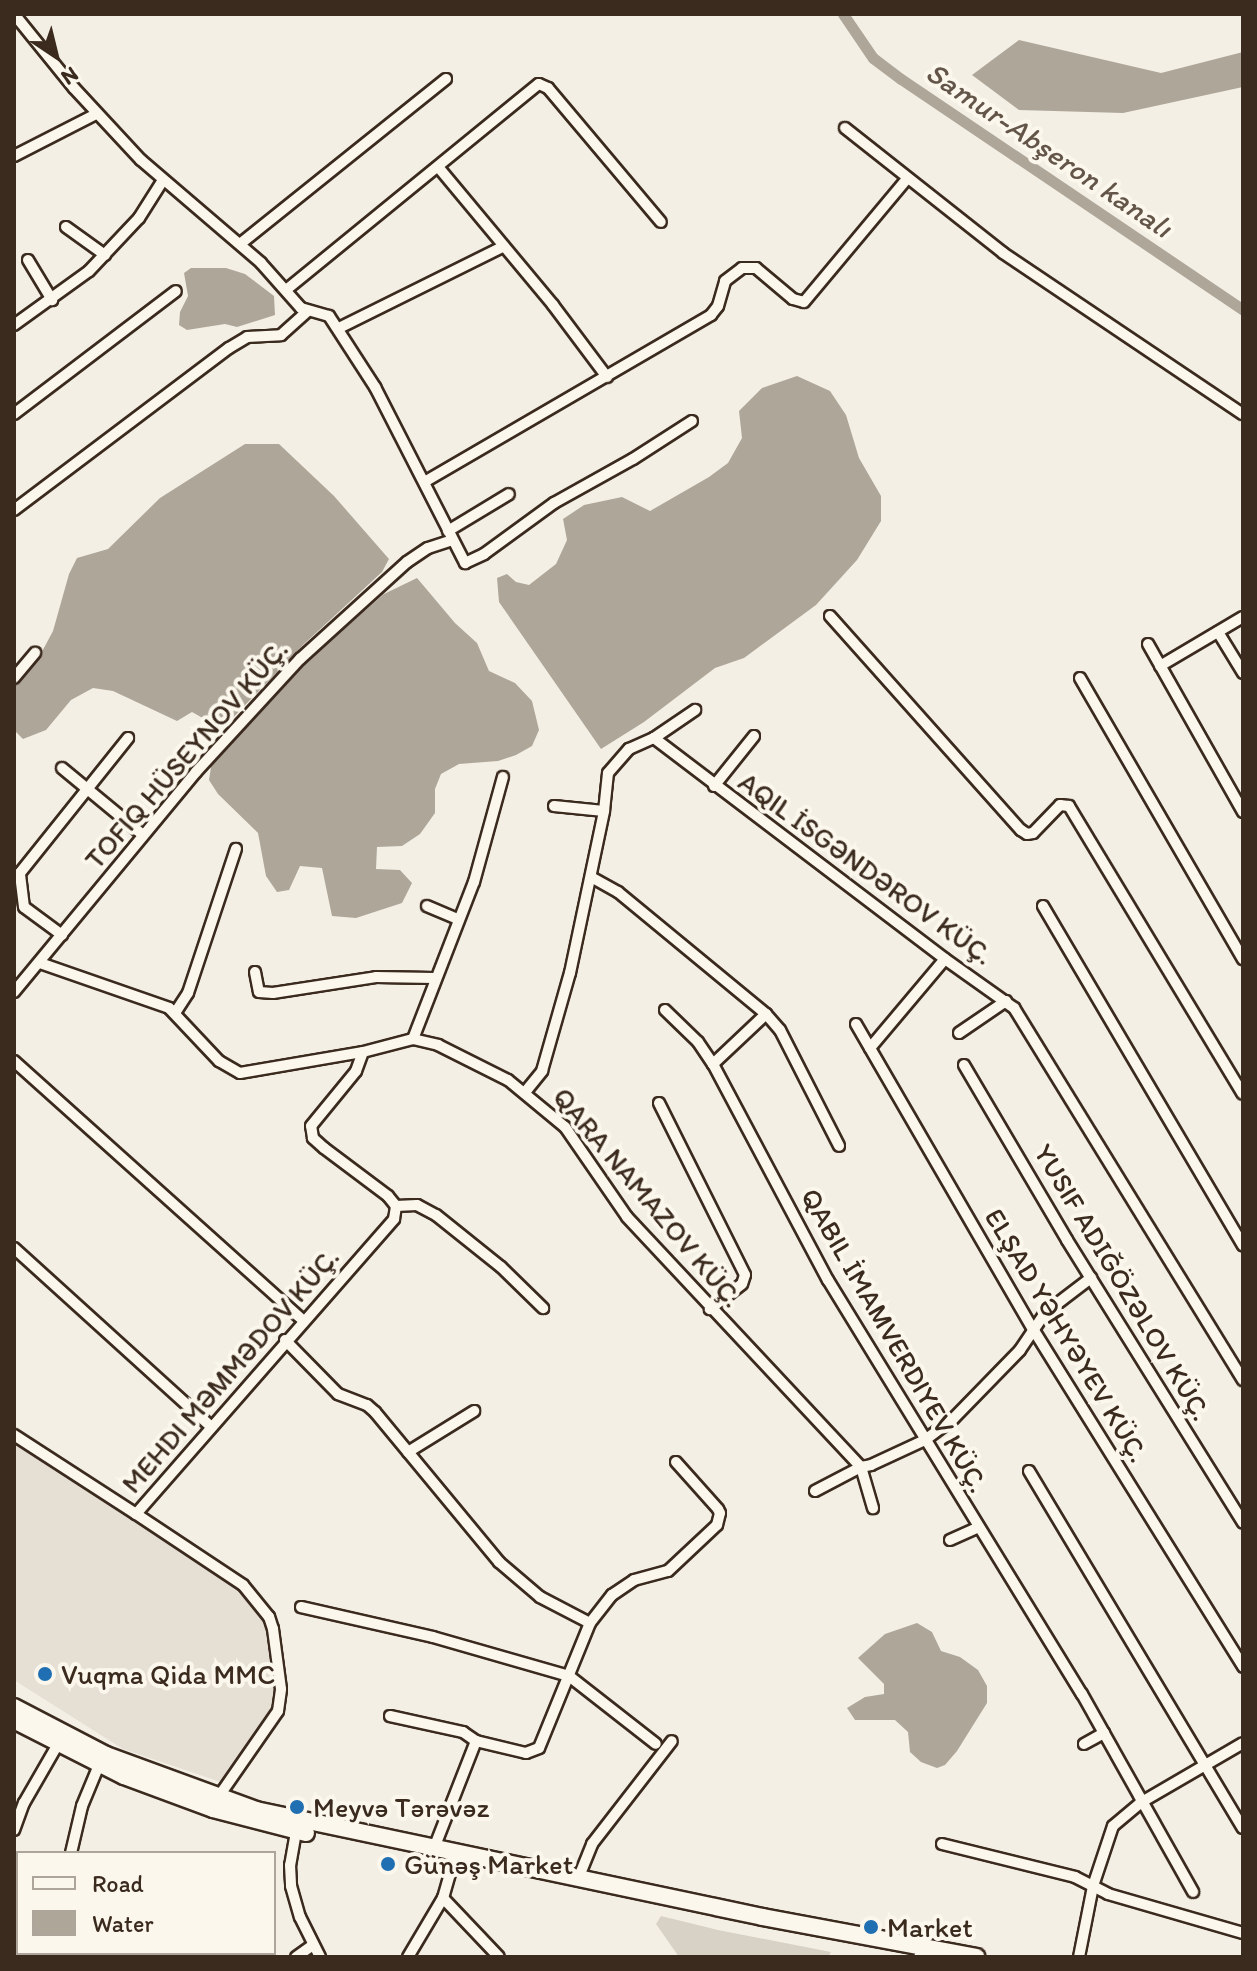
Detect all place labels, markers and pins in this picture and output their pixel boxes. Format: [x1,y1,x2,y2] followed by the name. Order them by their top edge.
[61,1657,276,1691] place label: Vuqma Qida MMC
[36,1665,54,1683] marker: Vuqma Qida MMC
[313,1790,489,1824] place label: Meyvə Tərəvəz
[288,1798,306,1816] marker: Meyvə Tərəvəz
[404,1847,573,1881] place label: Günəş Market
[379,1855,397,1873] marker: Günəş Market
[887,1910,973,1944] place label: Market
[862,1918,880,1936] marker: Market

